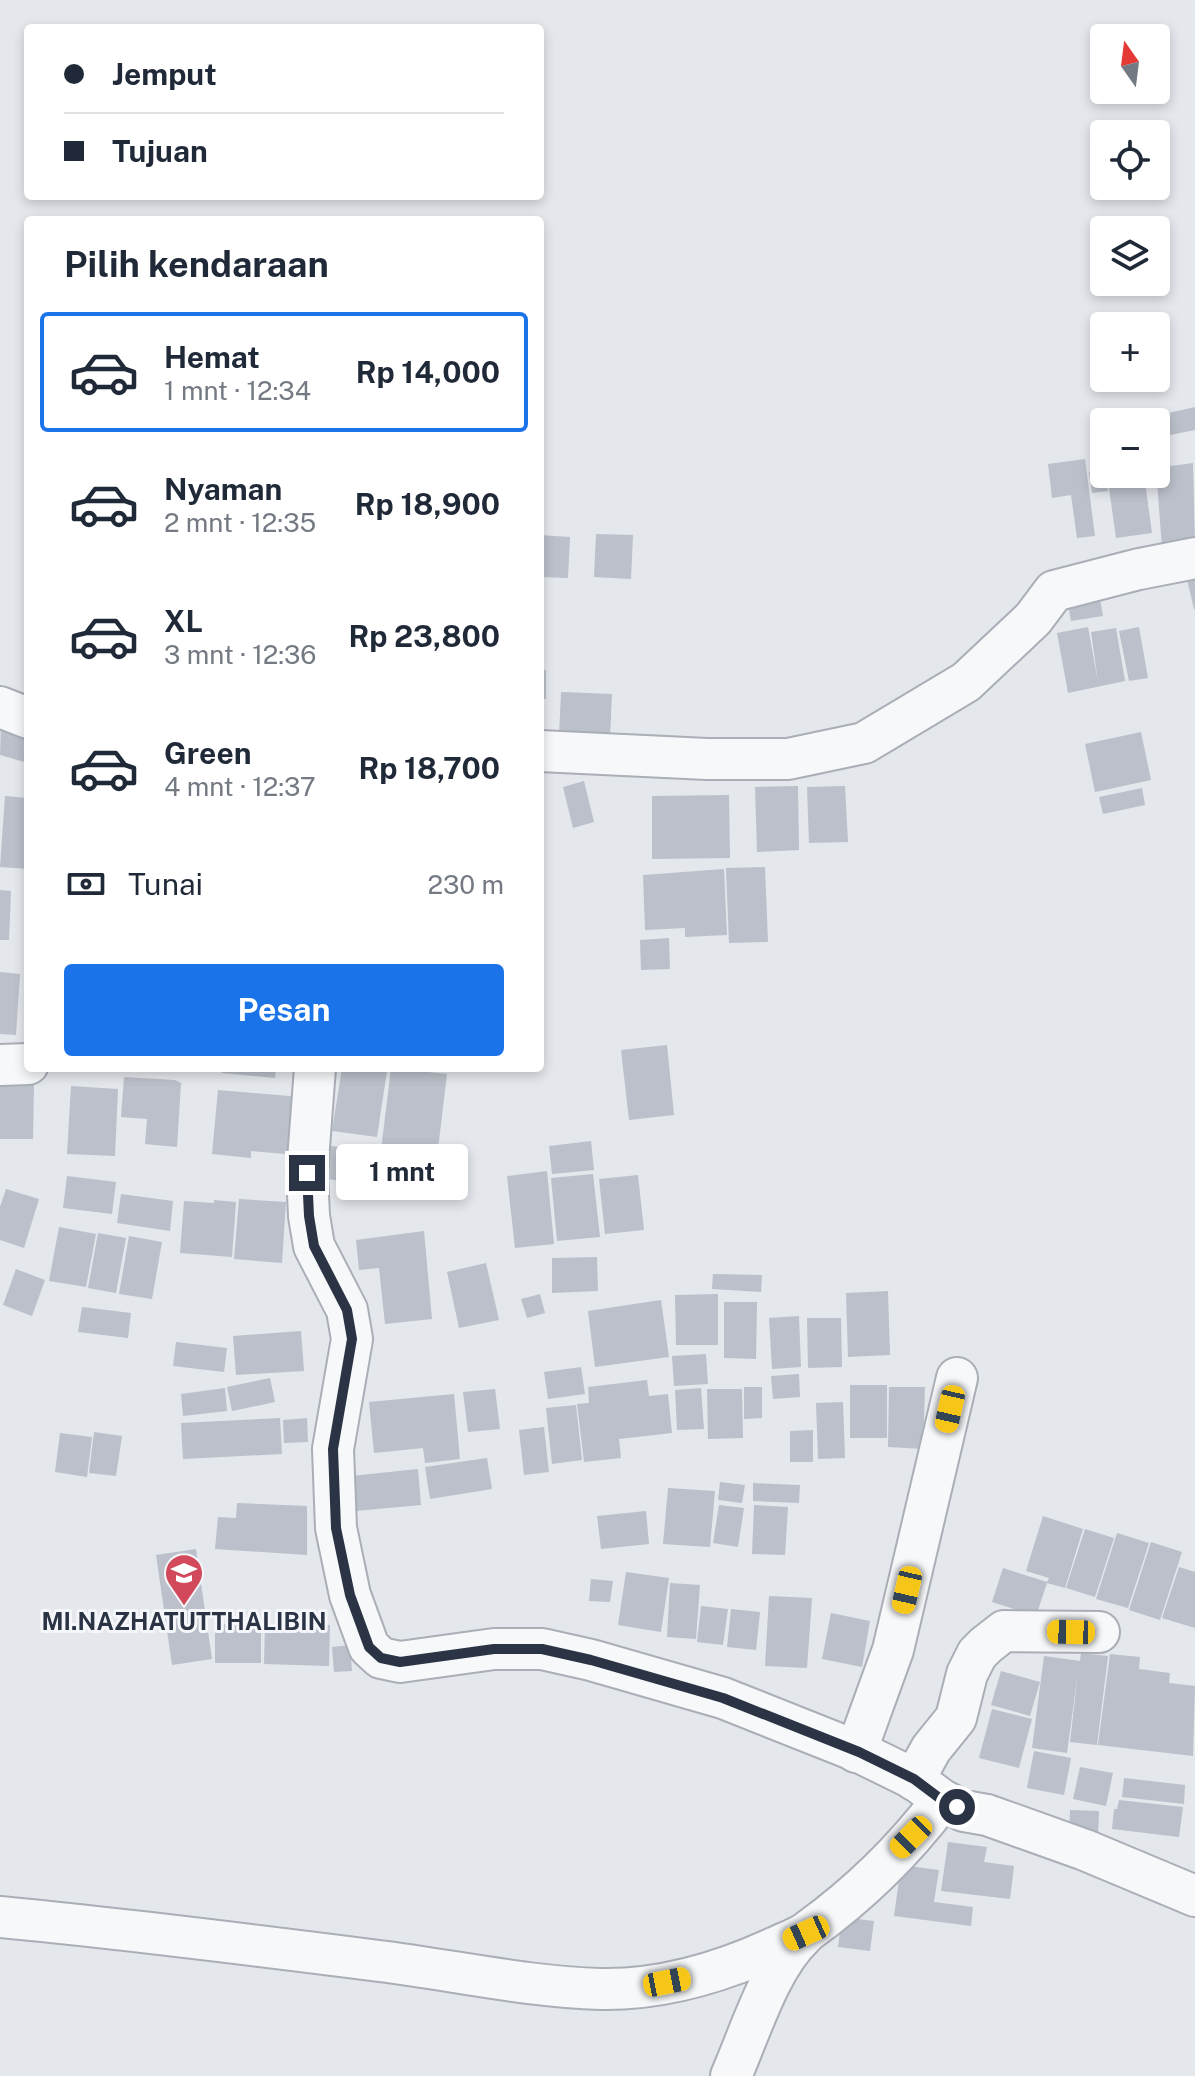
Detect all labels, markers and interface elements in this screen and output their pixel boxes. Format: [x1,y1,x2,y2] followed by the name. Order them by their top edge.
[1090,24,1170,104] north arrow
[1090,24,1170,488] map controls
[112,56,217,92] text: Jemput
[1090,120,1170,200] button: locate
[112,133,208,169] text: Tujuan
[1090,216,1170,296] button: layers
[64,243,329,285] text: Pilih kendaraan
[1090,312,1170,392] button: +
[68,336,140,408] icon: car
[164,339,260,375] text: Hemat
[356,354,500,390] text: Rp 14,000
[164,375,311,406] text: 1 mnt · 12:34
[1090,408,1170,488] button: −
[68,468,140,540] icon: car
[164,471,282,507] text: Nyaman
[355,486,500,522] text: Rp 18,900
[164,507,316,538] text: 2 mnt · 12:35
[68,600,140,672] icon: car
[164,603,203,639] text: XL
[348,618,500,654] text: Rp 23,800
[164,639,317,670] text: 3 mnt · 12:36
[68,732,140,804] icon: car
[164,735,251,771] text: Green
[358,750,500,786] text: Rp 18,700
[164,771,316,802] text: 4 mnt · 12:37
[64,862,108,906] icon: cash
[128,866,203,902] text: Tunai
[428,869,504,900] text: 230 m
[64,964,504,1056] button: Pesan
[335,1145,467,1201] callout: 1 mnt
[289,1155,325,1191] route end
[369,1156,435,1187] text: 1 mnt
[933,1383,967,1435] car
[163,1552,205,1607] school or university icon: MI.NAZHATUTTHALIBIN
[890,1564,924,1616] car
[42,1607,326,1635] place label: MI.NAZHATUTTHALIBIN
[1047,1620,1095,1644] car
[939,1789,975,1825] route start
[886,1812,936,1862] car
[779,1912,833,1954] car
[641,1966,693,1998] car

